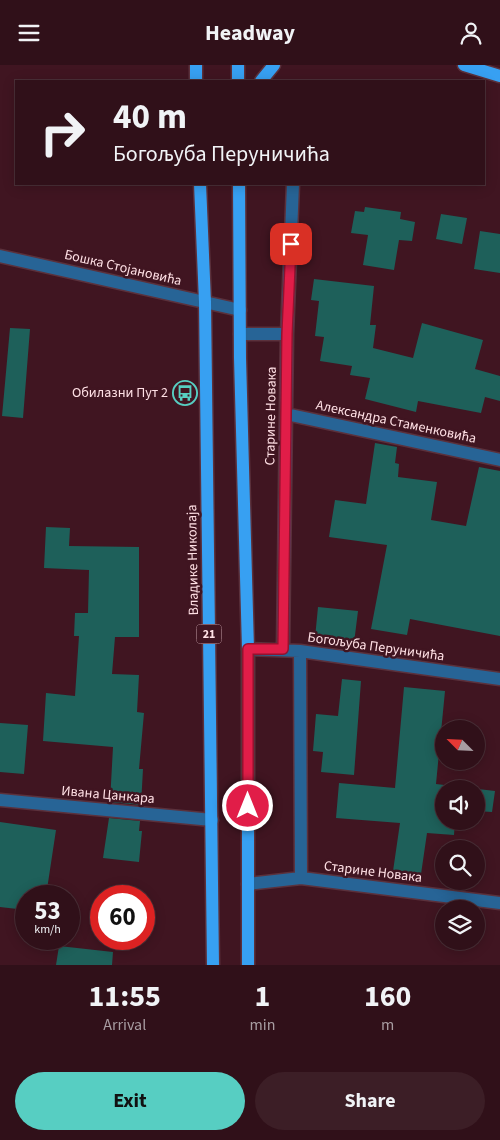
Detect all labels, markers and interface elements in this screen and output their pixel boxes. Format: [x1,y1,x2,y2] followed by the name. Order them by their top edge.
[205,17,295,49] text: Headway
[15,19,43,47] icon: menu
[457,19,485,47] icon: person
[113,92,187,142] text: 40 m
[30,100,95,165] icon: right
[113,138,330,170] text: Богољуба Перуничића
[270,223,312,265] pin
[277,230,305,258] icon: arrive
[62,245,184,291] street label: Бошка Стојановића
[260,366,282,466] street label: Старине Новака
[172,380,198,406] bus stop icon: Обилазни Пут 2
[72,383,168,403] place label: Обилазни Пут 2
[314,395,478,449] street label: Александра Стаменковића
[182,504,204,616] street label: Владике Николаја
[196,625,222,643] road number: 21
[306,627,446,667] street label: Богољуба Перуничића
[435,720,485,770] north arrow
[435,720,485,950] map controls
[221,779,273,831] position arrow
[435,780,485,830] button: sound
[61,781,155,809] street label: Ивана Цанкара
[435,840,485,890] button: search
[323,856,423,888] street label: Старине Новака
[90,885,155,950] speed limit sign: 60
[34,893,61,929] text: 53
[435,900,485,950] button: layers
[34,921,61,938] text: km/h
[89,975,161,1018] text: 11:55
[254,975,270,1018] text: 1
[364,975,411,1018] text: 160
[103,1014,146,1036] text: Arrival
[249,1014,275,1036] text: min
[381,1014,394,1036] text: m
[15,1072,245,1130] button: Exit
[255,1072,485,1130] button: Share

